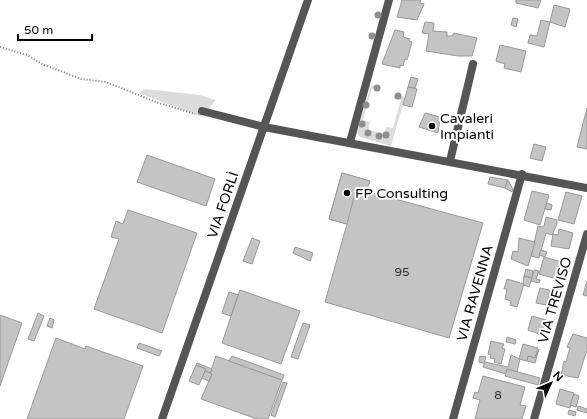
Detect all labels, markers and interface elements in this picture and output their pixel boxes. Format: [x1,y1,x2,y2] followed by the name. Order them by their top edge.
[18,16,92,42] scale bar
[24,23,53,37] text: 50 m
[440,110,494,143] place label: Cavaleri Impianti
[427,121,437,131] marker: Cavaleri Impianti
[204,169,242,241] street label: VIA FORLÌ
[355,185,448,202] place label: FP Consulting
[342,188,352,198] marker: FP Consulting
[453,243,497,343] street label: VIA RAVENNA
[535,255,575,345] street label: VIA TREVISO
[394,265,410,279] house number: 95
[531,363,571,403] north arrow
[550,369,566,384] text: N
[494,388,502,402] house number: 8

